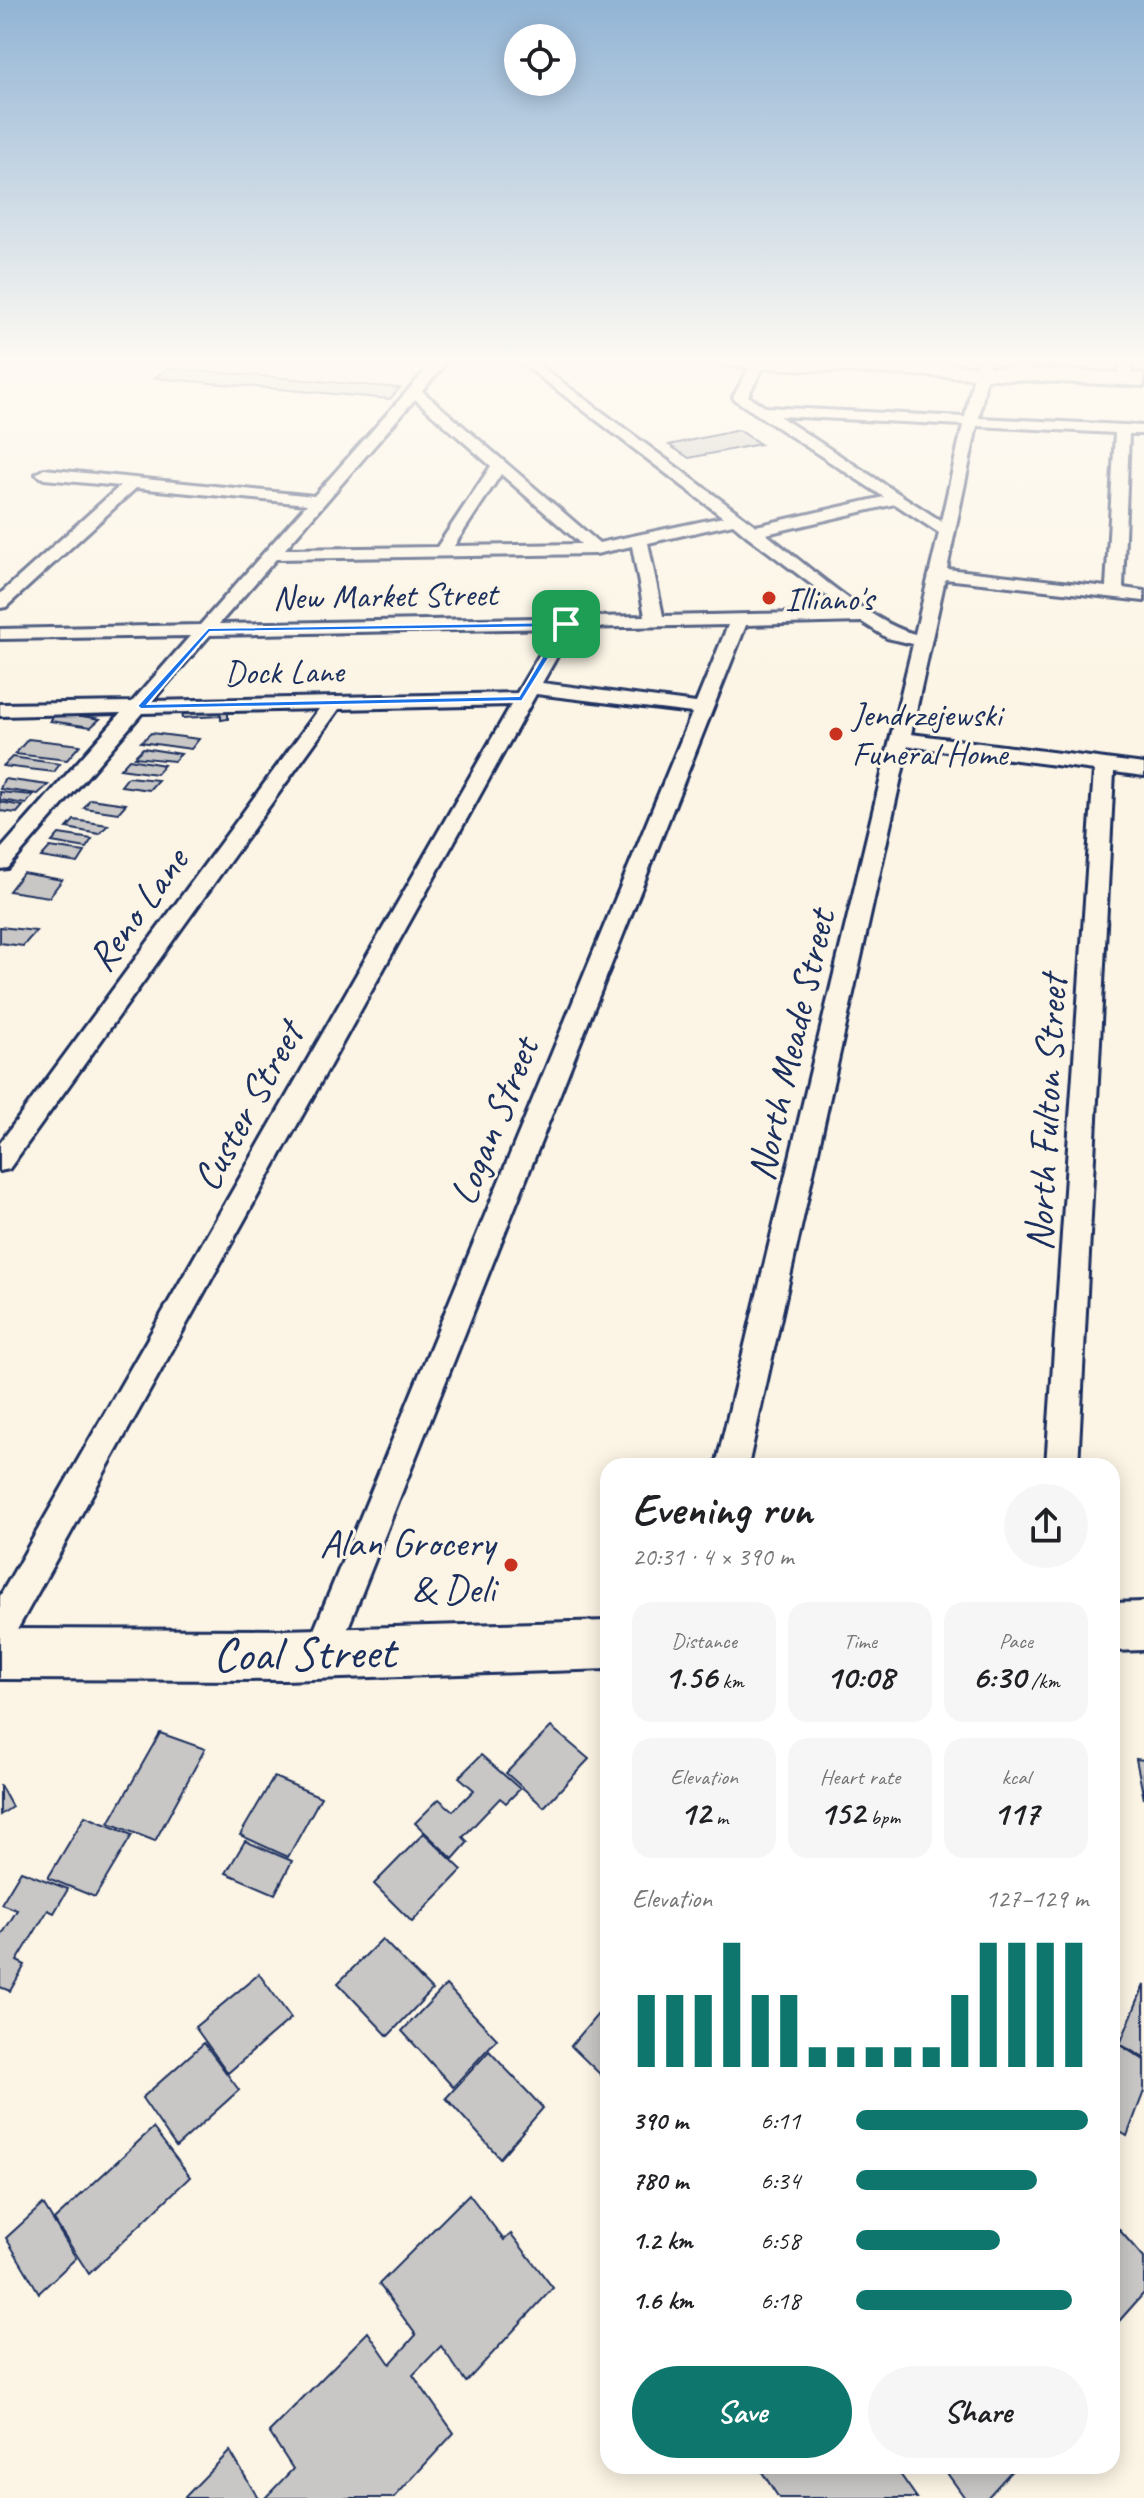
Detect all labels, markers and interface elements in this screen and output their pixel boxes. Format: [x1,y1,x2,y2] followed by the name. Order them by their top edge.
[504,24,576,96] map controls
[504,24,576,96] button: locate
[273,572,501,619] street label: New Market Street
[785,577,877,620] place label: Illiano's
[760,589,778,607] marker: Illiano's
[532,590,600,658] pin
[544,602,588,646] icon: arrive
[224,649,346,694] street label: Dock Lane
[850,693,1009,775] place label: Jendrzejewski Funeral Home
[827,725,845,743] marker: Jendrzejewski Funeral Home
[76,836,201,981] street label: Reno Lane
[736,902,847,1185] street label: North Meade Street
[1014,968,1078,1252] street label: North Fulton Street
[181,1009,317,1199] street label: Custer Street
[438,1027,551,1212] street label: Logan Street
[632,1482,812,1537] text: Evening run
[1004,1484,1088,1568] button: share
[320,1518,500,1614] place label: Alan Grocery & Deli
[632,1540,793,1573] text: 20:31 · 4 × 390 m
[502,1556,520,1574] marker: Alan Grocery & Deli
[212,1621,400,1685] street label: Coal Street
[671,1627,737,1655] text: Distance
[843,1627,877,1655] text: Time
[999,1627,1033,1655] text: Pace
[664,1655,717,1698] text: 1.56
[826,1655,894,1698] text: 10:08
[972,1655,1026,1698] text: 6:30
[717,1667,744,1695] text: km
[1026,1667,1060,1695] text: /km
[670,1763,738,1791] text: Elevation
[820,1763,900,1791] text: Heart rate
[1001,1763,1031,1791] text: kcal
[680,1791,710,1834] text: 12
[820,1791,865,1834] text: 152
[993,1791,1039,1834] text: 117
[710,1803,728,1831] text: m
[865,1803,900,1831] text: bpm
[632,1882,712,1915] text: Elevation
[985,1882,1088,1915] text: 127–129 m
[632,2104,688,2137] text: 390 m
[760,2104,800,2137] text: 6:11
[632,2164,688,2197] text: 780 m
[760,2164,800,2197] text: 6:34
[632,2224,692,2257] text: 1.2 km
[760,2224,800,2257] text: 6:58
[632,2284,693,2317] text: 1.6 km
[760,2284,800,2317] text: 6:18
[632,2366,852,2458] button: Save
[868,2366,1088,2458] button: Share

